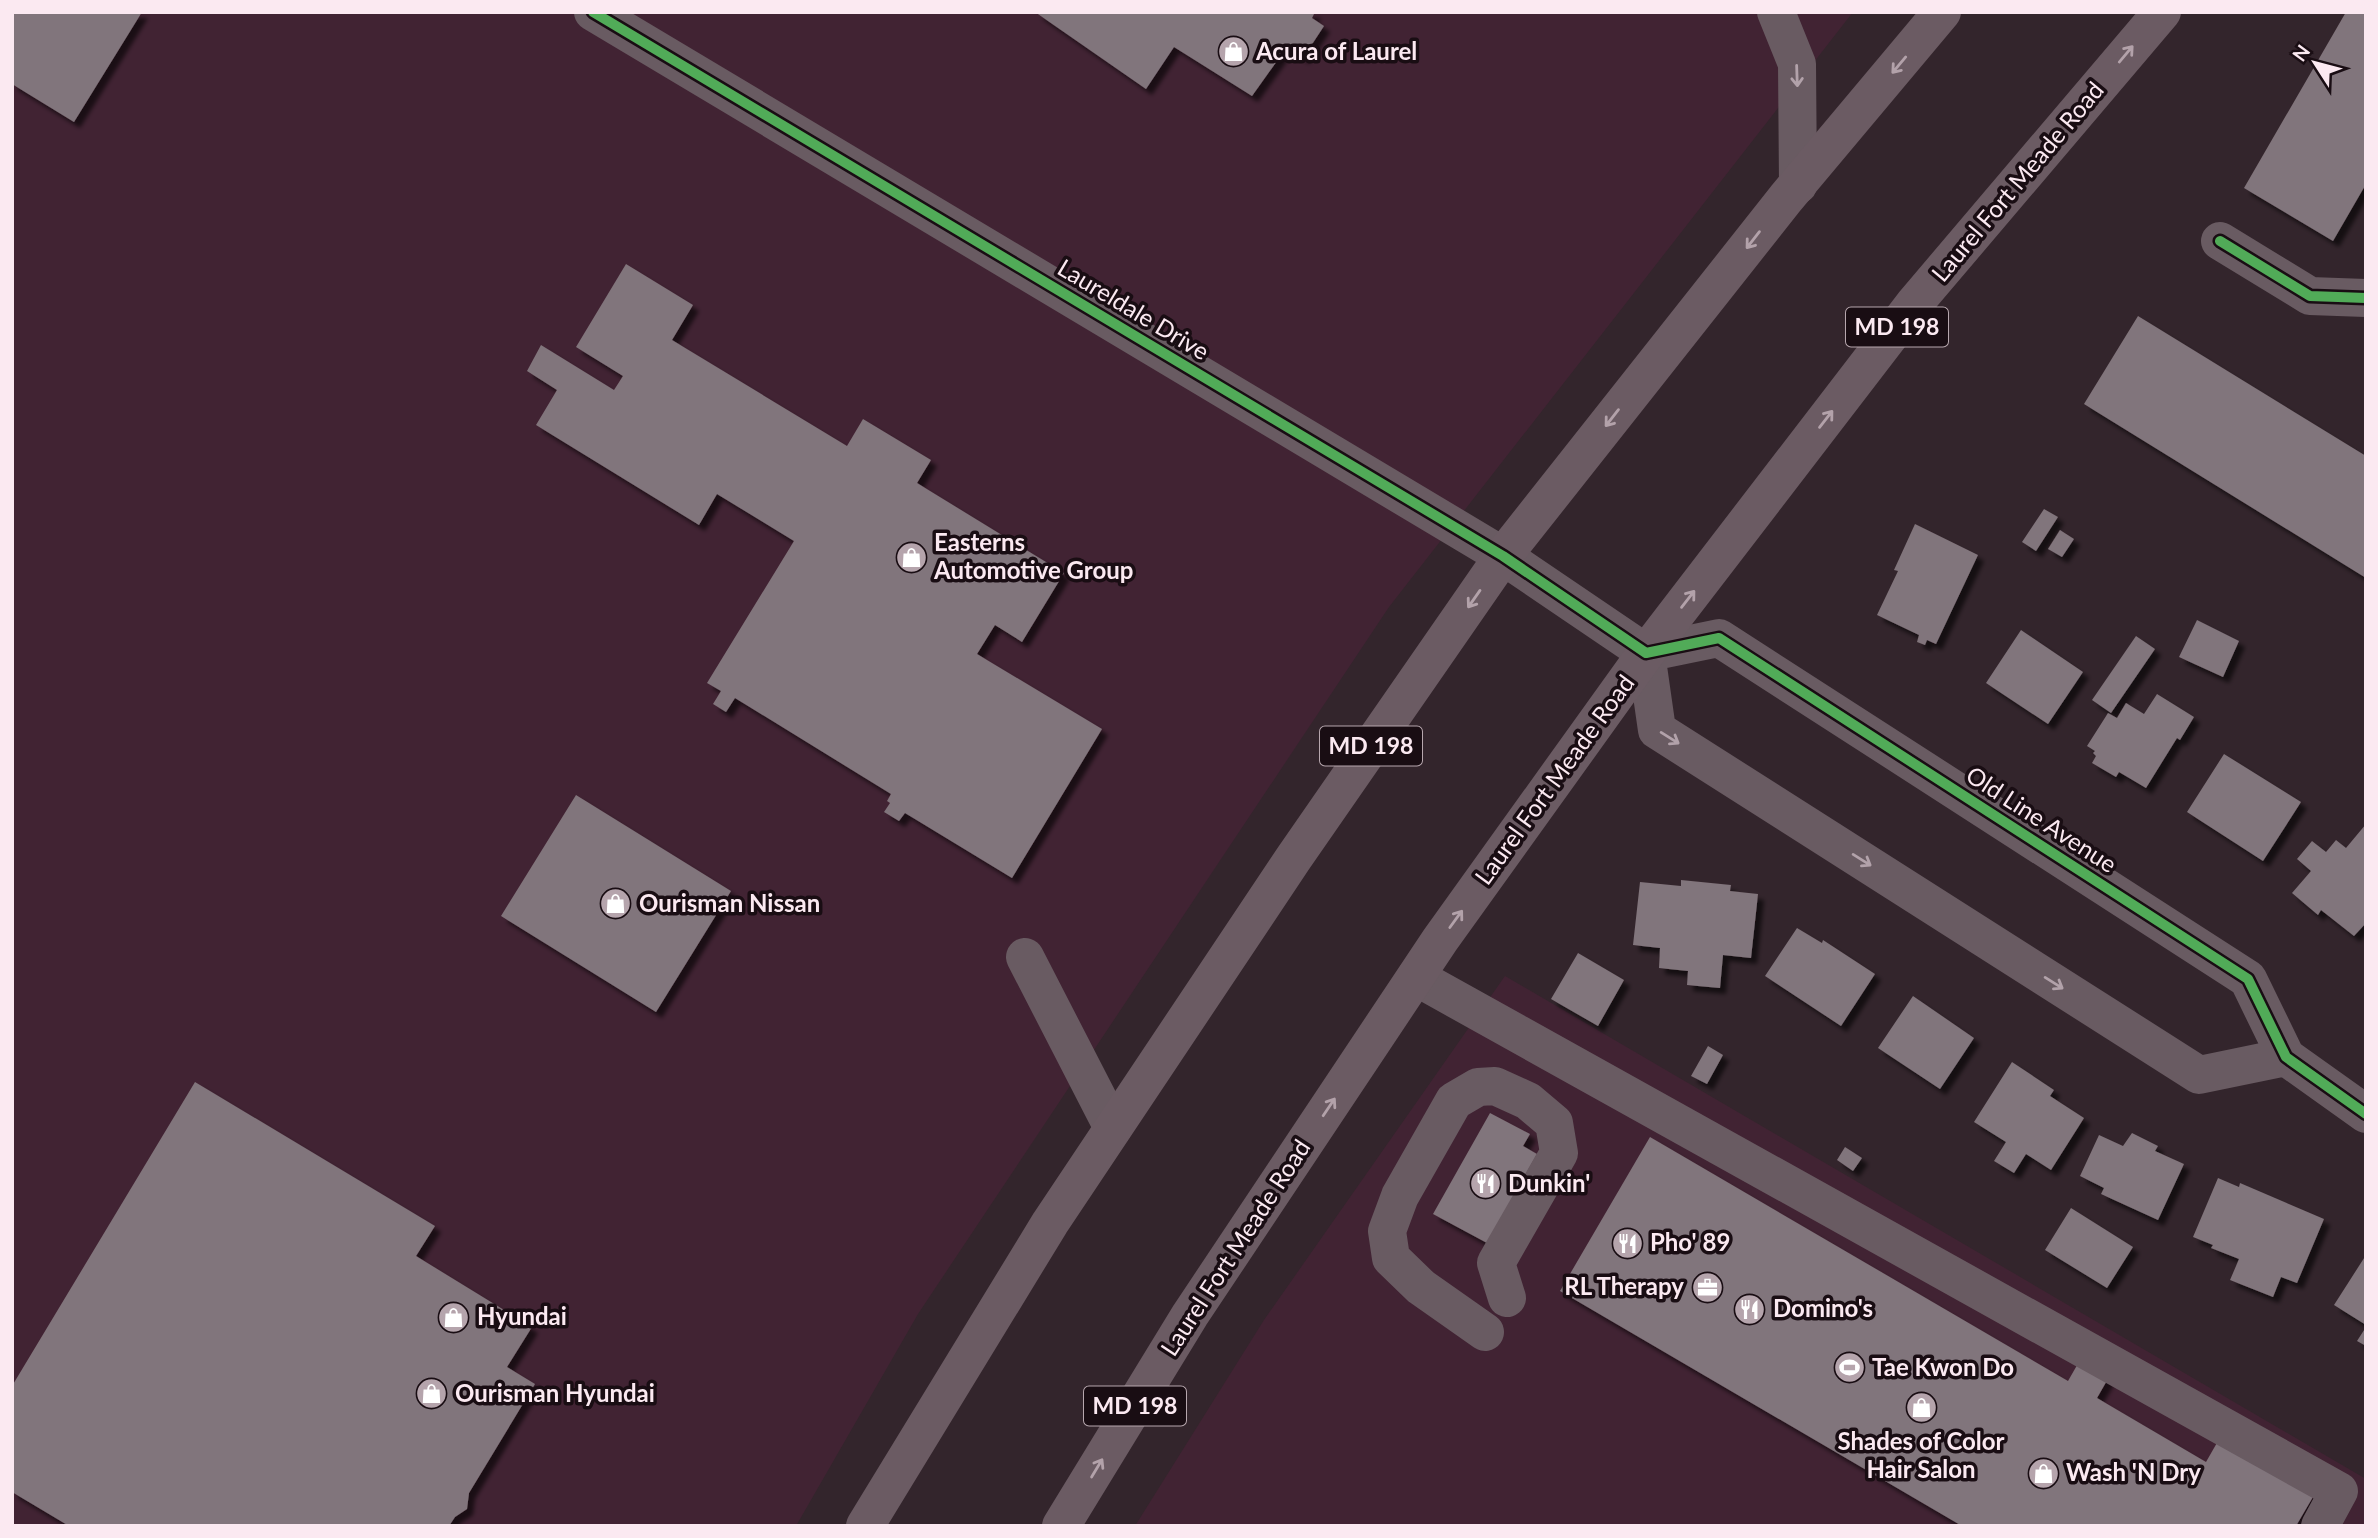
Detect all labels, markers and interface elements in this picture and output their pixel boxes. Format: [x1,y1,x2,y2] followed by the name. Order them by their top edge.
[2280,28,2350,98] north arrow
[1216,35,1250,69] shop icon: Acura of Laurel
[1255,36,1417,65] place label: Acura of Laurel
[2287,40,2314,65] text: N
[2119,46,2134,64] one-way arrow
[1891,55,1906,73] one-way arrow
[1791,65,1804,88] one-way arrow
[1925,75,2109,287] street label: Laurel Fort Meade Road
[1746,230,1761,248] one-way arrow
[1053,252,1215,365] street label: Laureldale Drive
[1846,308,1948,346] road number: MD 198
[1605,409,1620,427] one-way arrow
[1819,410,1834,429] one-way arrow
[933,527,1133,584] place label: Easterns Automotive Group
[894,540,928,574] shop icon: Easterns Automotive Group
[1467,589,1481,608] one-way arrow
[1680,591,1695,609] one-way arrow
[1468,669,1640,890] street label: Laurel Fort Meade Road
[1320,726,1422,766] road number: MD 198
[1660,731,1679,746] one-way arrow
[1961,759,2122,878] street label: Old Line Avenue
[1852,853,1871,868] one-way arrow
[599,887,633,921] shop icon: Ourisman Nissan
[639,888,820,917] place label: Ourisman Nissan
[1449,910,1463,929] one-way arrow
[2044,975,2063,990] one-way arrow
[1322,1098,1336,1118] one-way arrow
[1154,1134,1316,1361] street label: Laurel Fort Meade Road
[1468,1167,1502,1201] restaurant icon: Dunkin'
[1508,1168,1590,1197] place label: Dunkin'
[1610,1226,1644,1260] restaurant icon: Pho' 89
[1650,1227,1730,1256] place label: Pho' 89
[1690,1270,1724,1304] office icon: RL Therapy
[1564,1271,1684,1300] place label: RL Therapy
[1733,1292,1767,1326] restaurant icon: Domino's
[1773,1293,1873,1322] place label: Domino's
[437,1300,471,1334] shop icon: Hyundai
[477,1301,567,1330] place label: Hyundai
[1832,1351,1866,1385] sports icon: Tae Kwon Do
[1872,1352,2014,1381] place label: Tae Kwon Do
[415,1377,449,1411] shop icon: Ourisman Hyundai
[455,1378,655,1407] place label: Ourisman Hyundai
[1084,1386,1186,1426] road number: MD 198
[1904,1391,1938,1425] shop icon: Shades of Color Hair Salon
[1837,1426,2005,1483] place label: Shades of Color Hair Salon
[2026,1456,2060,1490] shop icon: Wash 'N Dry
[2066,1457,2201,1486] place label: Wash 'N Dry
[1090,1458,1104,1478] one-way arrow

